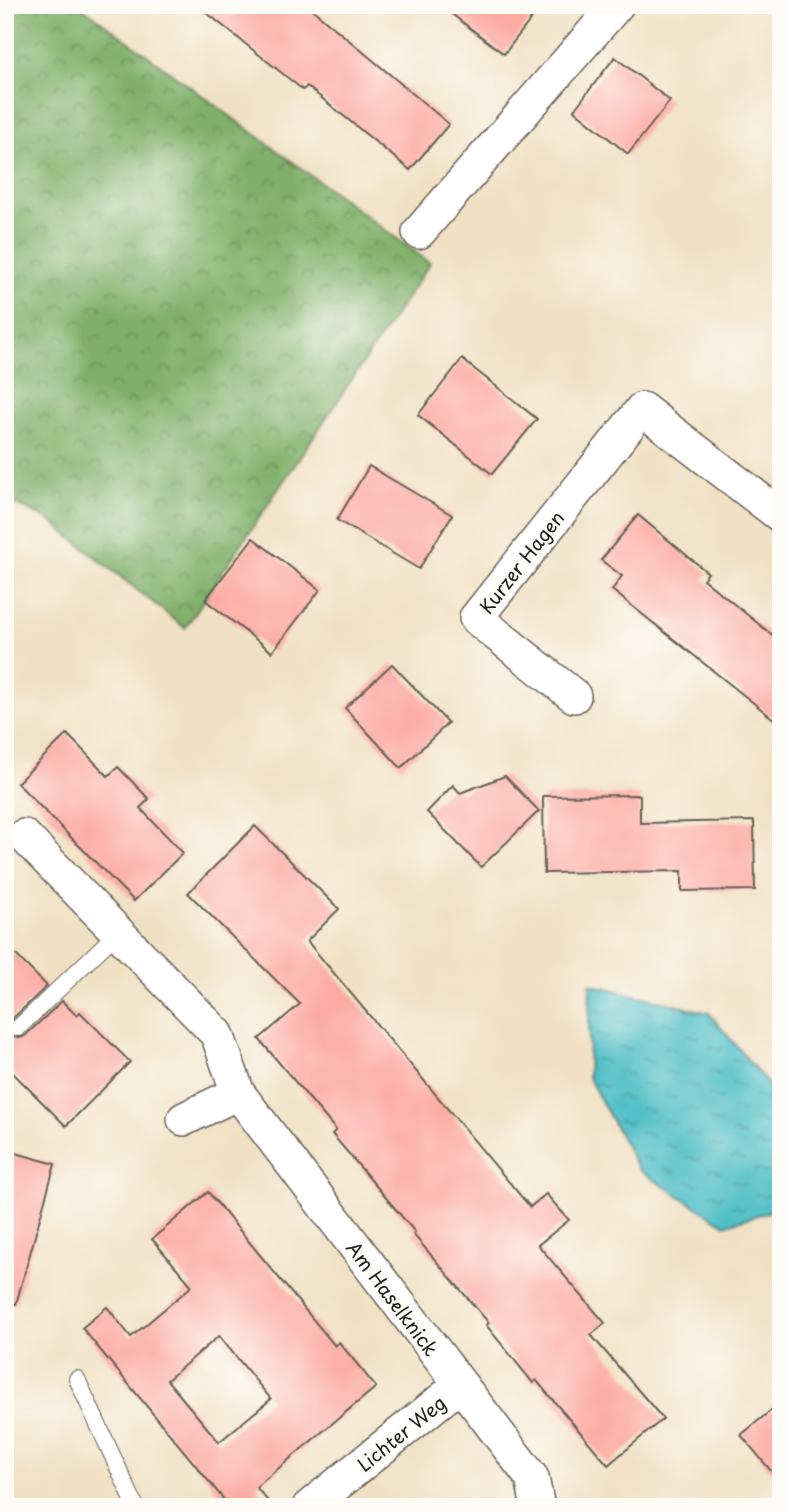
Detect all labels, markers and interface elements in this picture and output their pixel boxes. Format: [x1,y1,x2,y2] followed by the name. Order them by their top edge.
[472,505,570,619] street label: Kurzer Hagen
[340,1235,446,1362] street label: Am Haselknick
[351,1388,451,1478] street label: Lichter Weg

